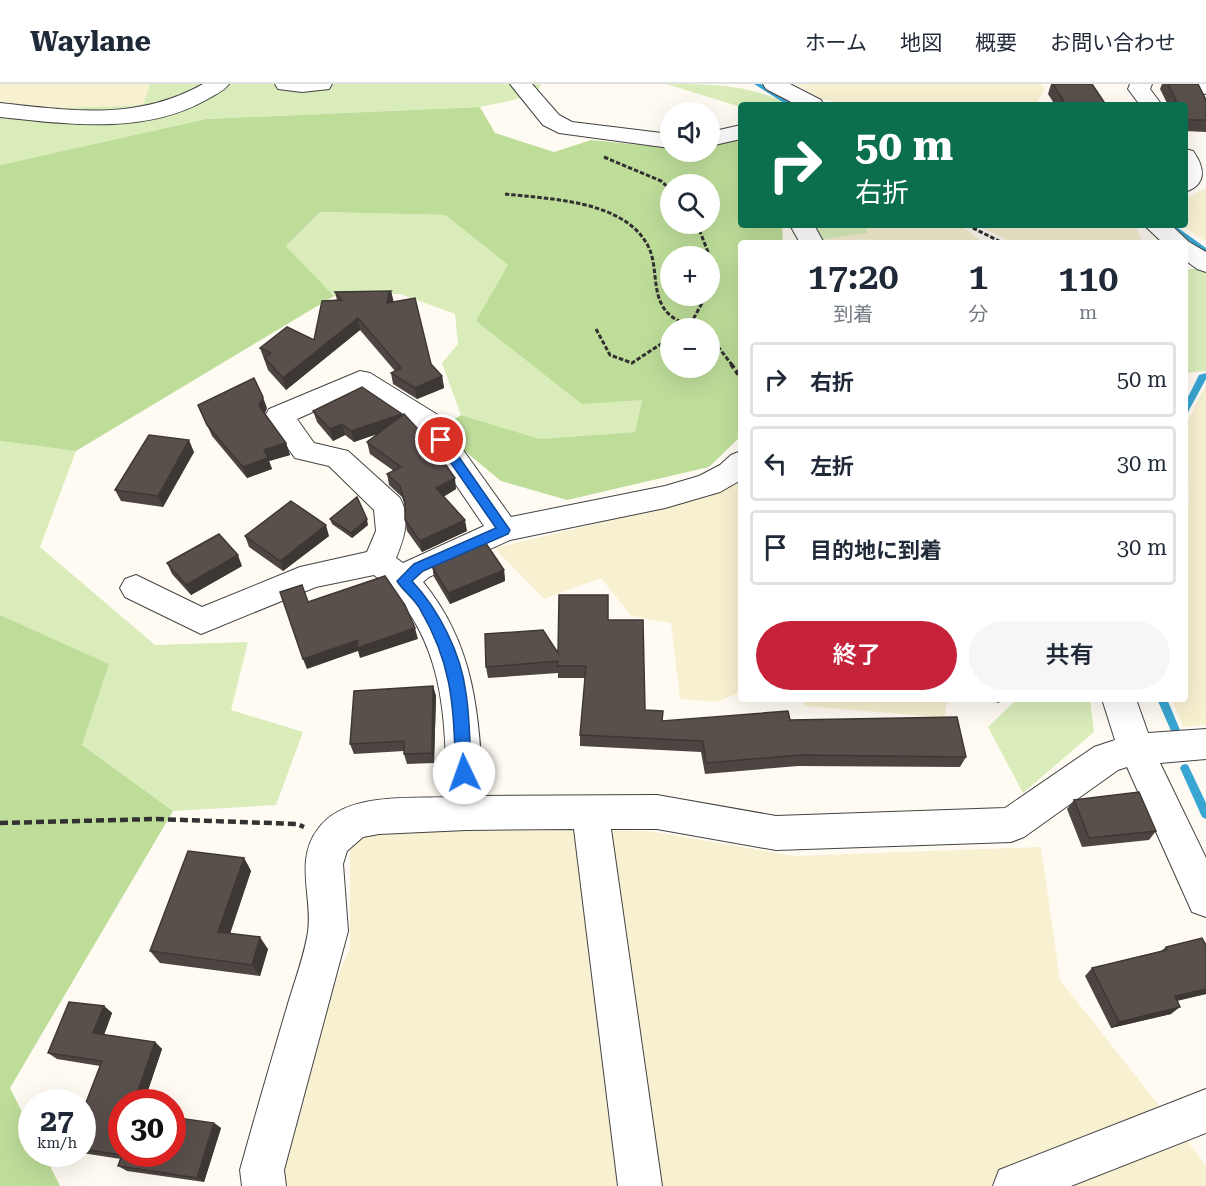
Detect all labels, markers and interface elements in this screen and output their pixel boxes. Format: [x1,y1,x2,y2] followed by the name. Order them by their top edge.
[30,25,151,58] text: Waylane
[805,31,867,55] text: ホーム
[900,31,942,55] text: 地図
[975,31,1017,55] text: 概要
[1050,31,1176,55] text: お問い合わせ
[660,102,720,378] map controls
[660,102,720,162] button: sound
[855,121,953,170] text: 50 m
[756,126,834,204] icon: right
[660,174,720,234] button: search
[855,177,909,209] text: 右折
[660,246,720,306] button: +
[808,256,899,298] text: 17:20
[968,256,988,298] text: 1
[1058,258,1118,300] text: 110
[1079,300,1097,324] text: m
[833,302,873,326] text: 到着
[968,302,988,326] text: 分
[660,318,720,378] button: −
[759,363,792,396] icon: right
[1117,367,1167,392] text: 50 m
[810,370,854,395] text: 右折
[415,414,466,465] pin
[424,423,457,456] icon: arrive
[759,447,792,480] icon: left
[1117,451,1167,476] text: 30 m
[810,454,854,479] text: 左折
[759,531,792,564] icon: arrive
[1117,535,1167,560] text: 30 m
[810,538,942,563] text: 目的地に到着
[756,621,957,690] button: 終了
[969,621,1170,690] button: 共有
[432,741,496,805] position arrow
[108,1089,186,1167] speed limit sign: 30
[40,1103,74,1138] text: 27
[37,1134,77,1152] text: km/h

